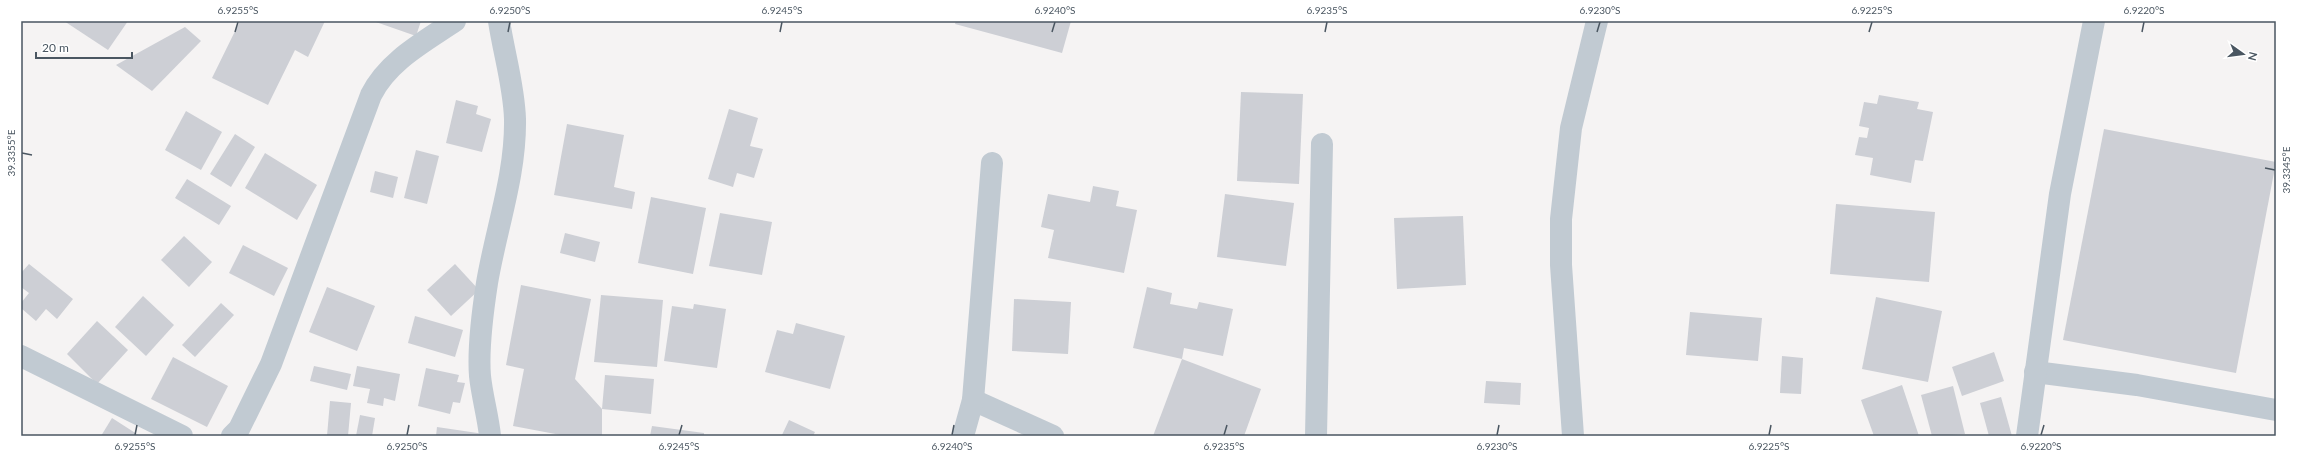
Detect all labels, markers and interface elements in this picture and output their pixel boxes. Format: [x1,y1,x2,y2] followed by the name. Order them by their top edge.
[218,4,258,16] text: 6.9255°S
[490,4,530,16] text: 6.9250°S
[762,4,802,16] text: 6.9245°S
[1035,4,1075,16] text: 6.9240°S
[1307,4,1347,16] text: 6.9235°S
[1580,4,1620,16] text: 6.9230°S
[1852,4,1892,16] text: 6.9225°S
[2124,4,2164,16] text: 6.9220°S
[36,34,132,60] scale bar
[2223,34,2263,74] north arrow
[42,40,69,55] text: 20 m
[2246,51,2261,62] text: N
[5,129,17,177] text: 39.3355°E
[2280,146,2292,194] text: 39.3345°E
[115,440,155,452] text: 6.9255°S
[387,440,427,452] text: 6.9250°S
[659,440,699,452] text: 6.9245°S
[932,440,972,452] text: 6.9240°S
[1204,440,1244,452] text: 6.9235°S
[1477,440,1517,452] text: 6.9230°S
[1749,440,1789,452] text: 6.9225°S
[2021,440,2061,452] text: 6.9220°S

